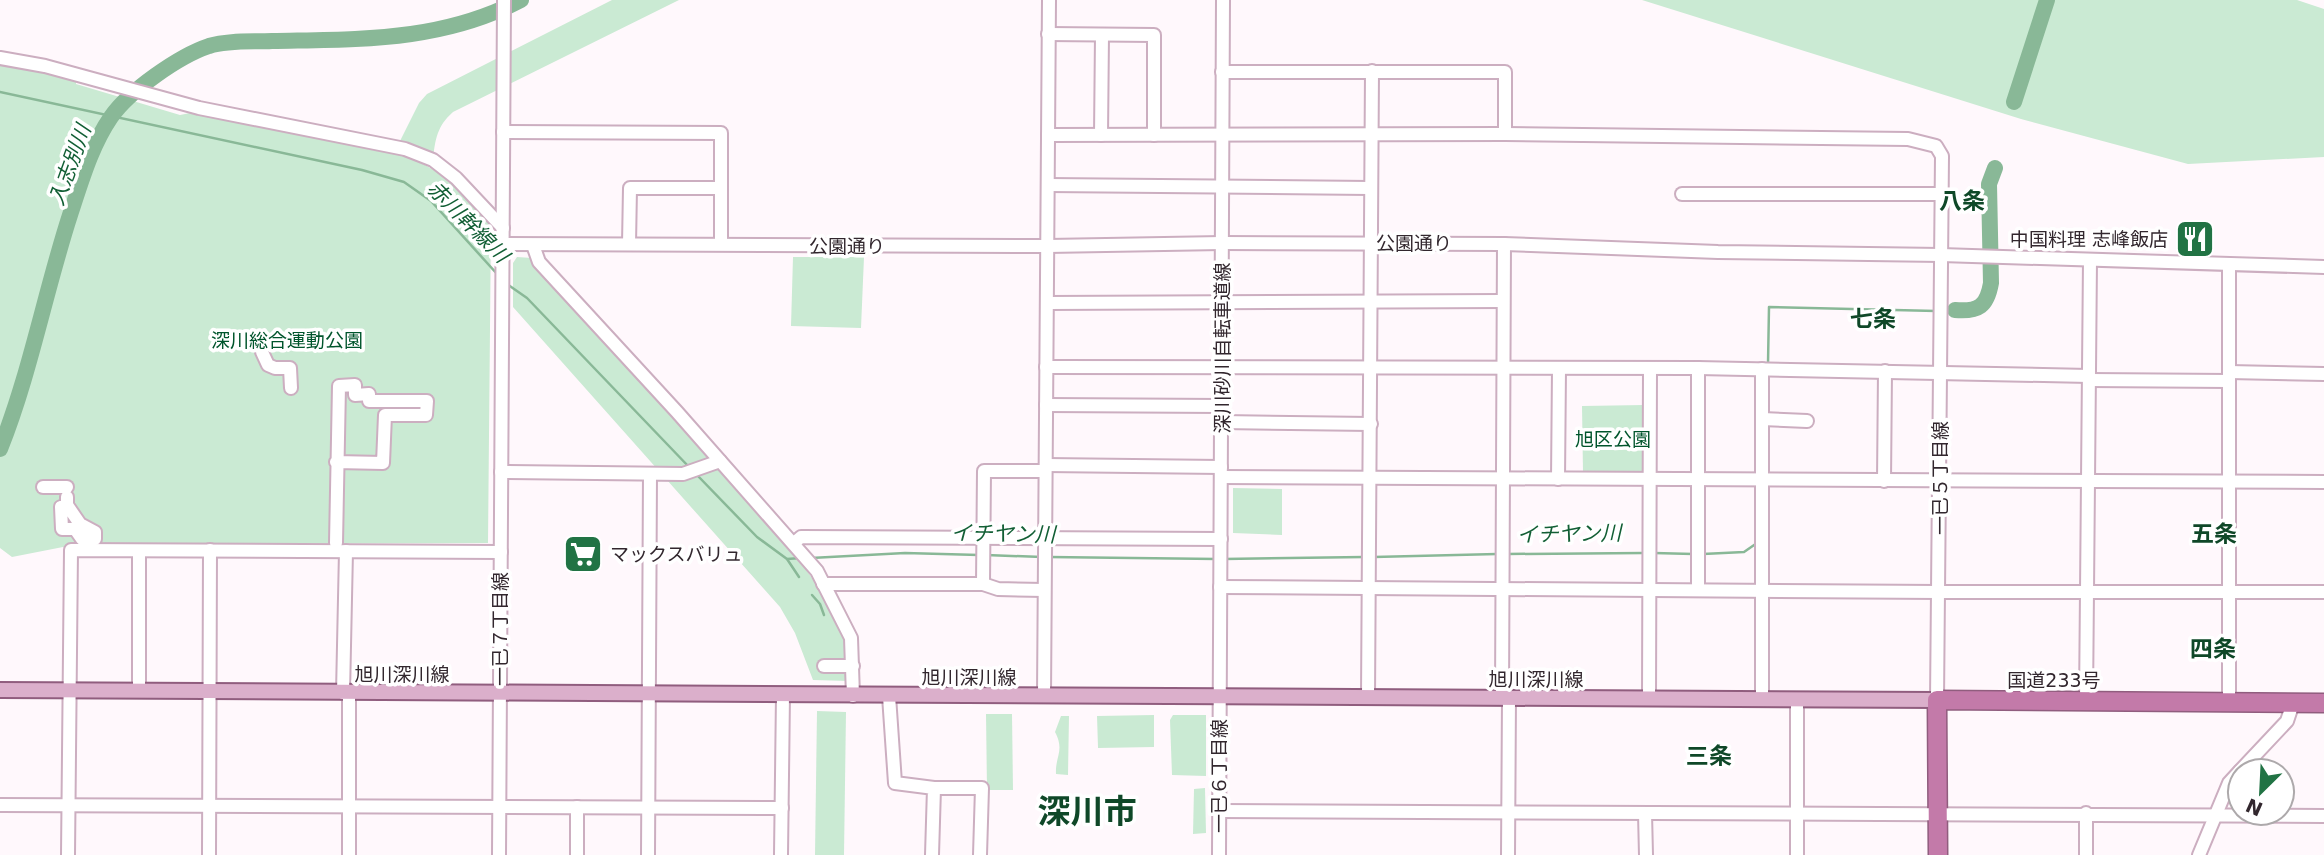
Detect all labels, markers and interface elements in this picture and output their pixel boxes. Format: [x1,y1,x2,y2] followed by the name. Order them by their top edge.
[44,120,96,209] water label: 入志別川
[422,176,515,269] water label: 赤川幹線川
[1939,188,1985,214] district label: 八条
[2174,218,2216,260] restaurant icon: 中国料理 志峰飯店
[2010,228,2168,250] place label: 中国料理 志峰飯店
[1376,232,1452,254] street label: 公園通り
[809,235,885,257] street label: 公園通り
[1211,262,1233,434] street label: 深川砂川自転車道線
[1850,306,1896,332] district label: 七条
[211,329,363,351] park label: 深川総合運動公園
[1929,421,1951,535] street label: 一已５丁目線
[1575,428,1651,450] park label: 旭区公園
[950,521,1058,547] water label: イチヤン川
[1516,521,1624,547] water label: イチヤン川
[2191,521,2237,547] district label: 五条
[562,533,604,575] supermarket icon: マックスバリュ
[610,543,742,565] place label: マックスバリュ
[489,572,511,686] street label: 一已７丁目線
[2190,636,2236,662] district label: 四条
[354,663,450,685] street label: 旭川深川線
[921,666,1017,688] street label: 旭川深川線
[1488,668,1584,690] street label: 旭川深川線
[2007,669,2101,691] street label: 国道233号
[1208,719,1230,833] street label: 一已６丁目線
[1686,743,1732,769] district label: 三条
[2226,757,2296,827] north arrow
[1038,792,1137,831] district label: 深川市
[2242,794,2266,821] text: N

